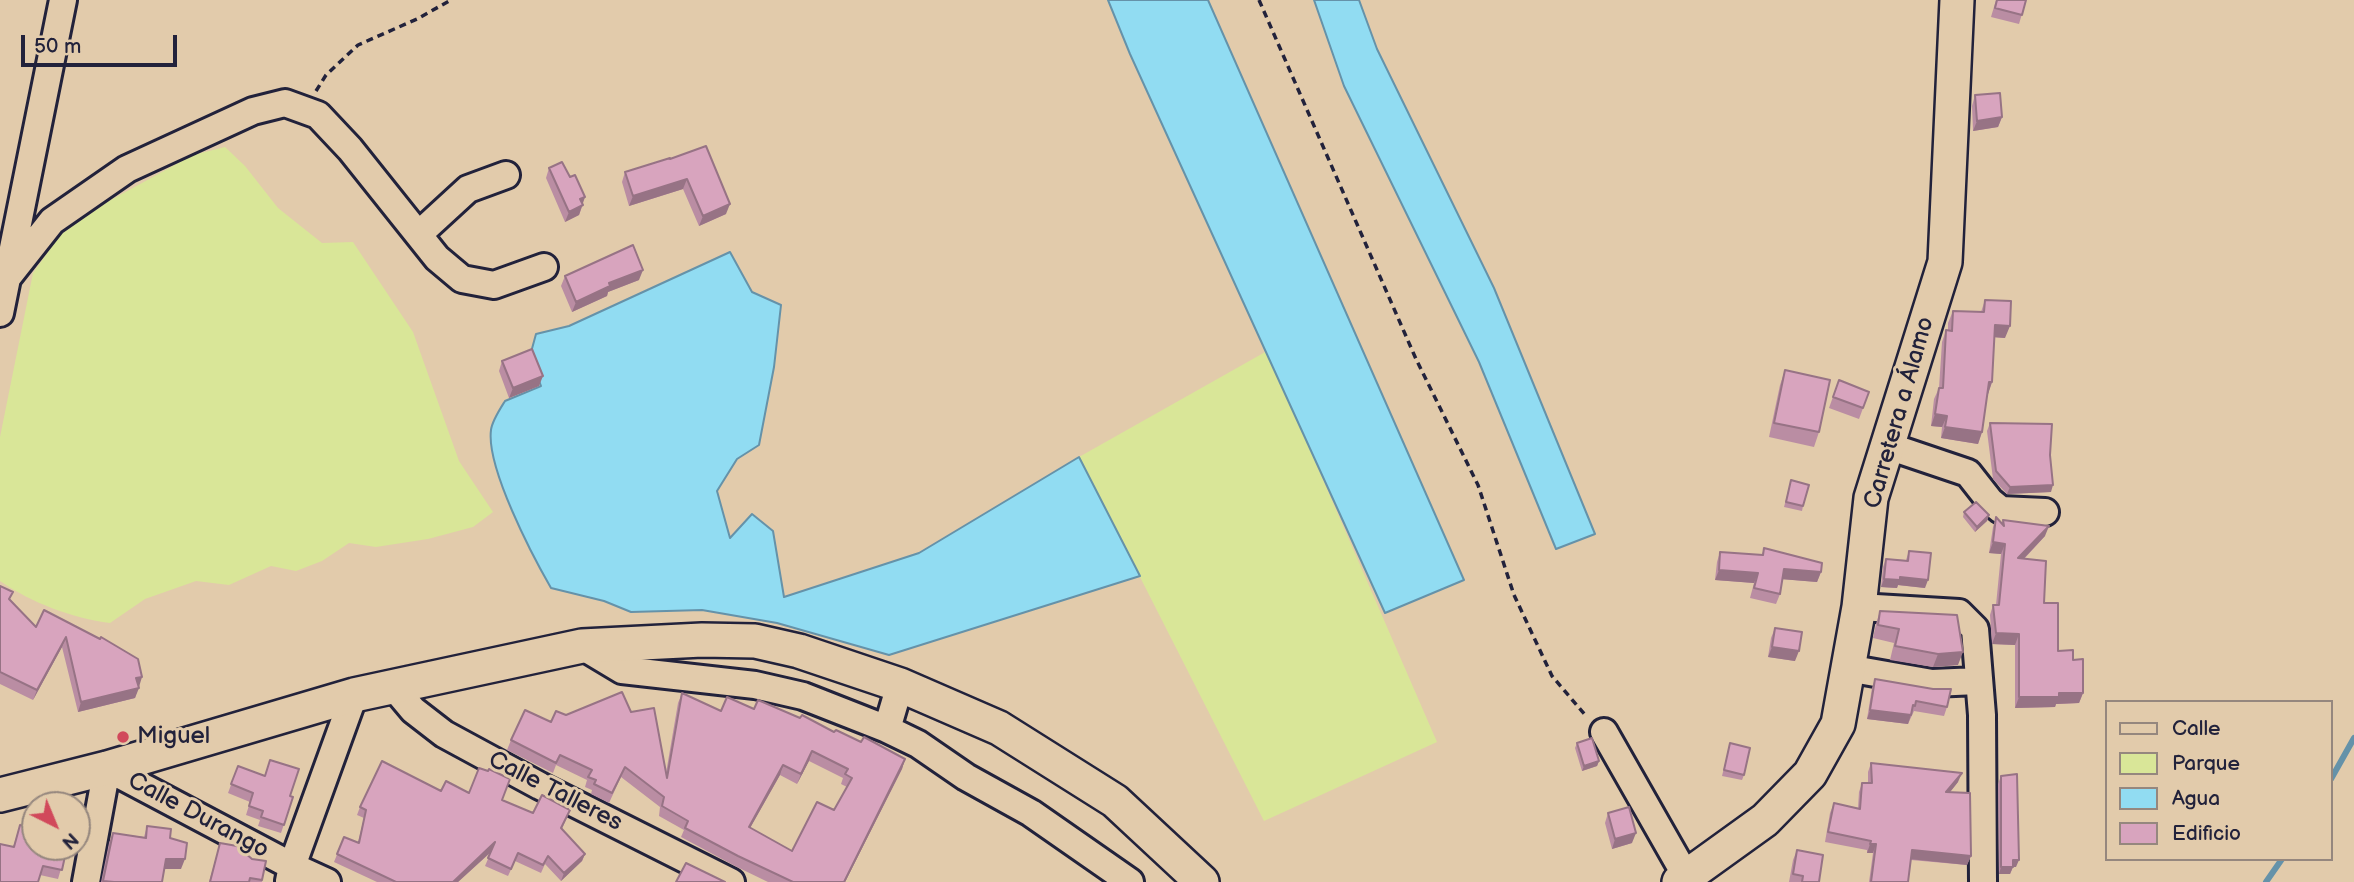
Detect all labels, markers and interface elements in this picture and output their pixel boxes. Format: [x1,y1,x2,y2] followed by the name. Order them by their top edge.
[24,21,180,65] scale bar
[34,34,81,59] text: 50 m
[1859,314,1941,512] street label: Carretera a Álamo
[2106,700,2333,861] legend
[2172,716,2221,741] text: Calle
[137,723,210,751] place label: Miguel
[115,729,131,745] marker: Miguel
[483,746,627,838] street label: Calle Talleres
[2172,751,2240,776] text: Parque
[123,767,273,865] street label: Calle Durango
[2172,786,2220,811] text: Agua
[21,791,91,861] north arrow
[2172,821,2241,846] text: Edificio
[56,827,82,854] text: N

